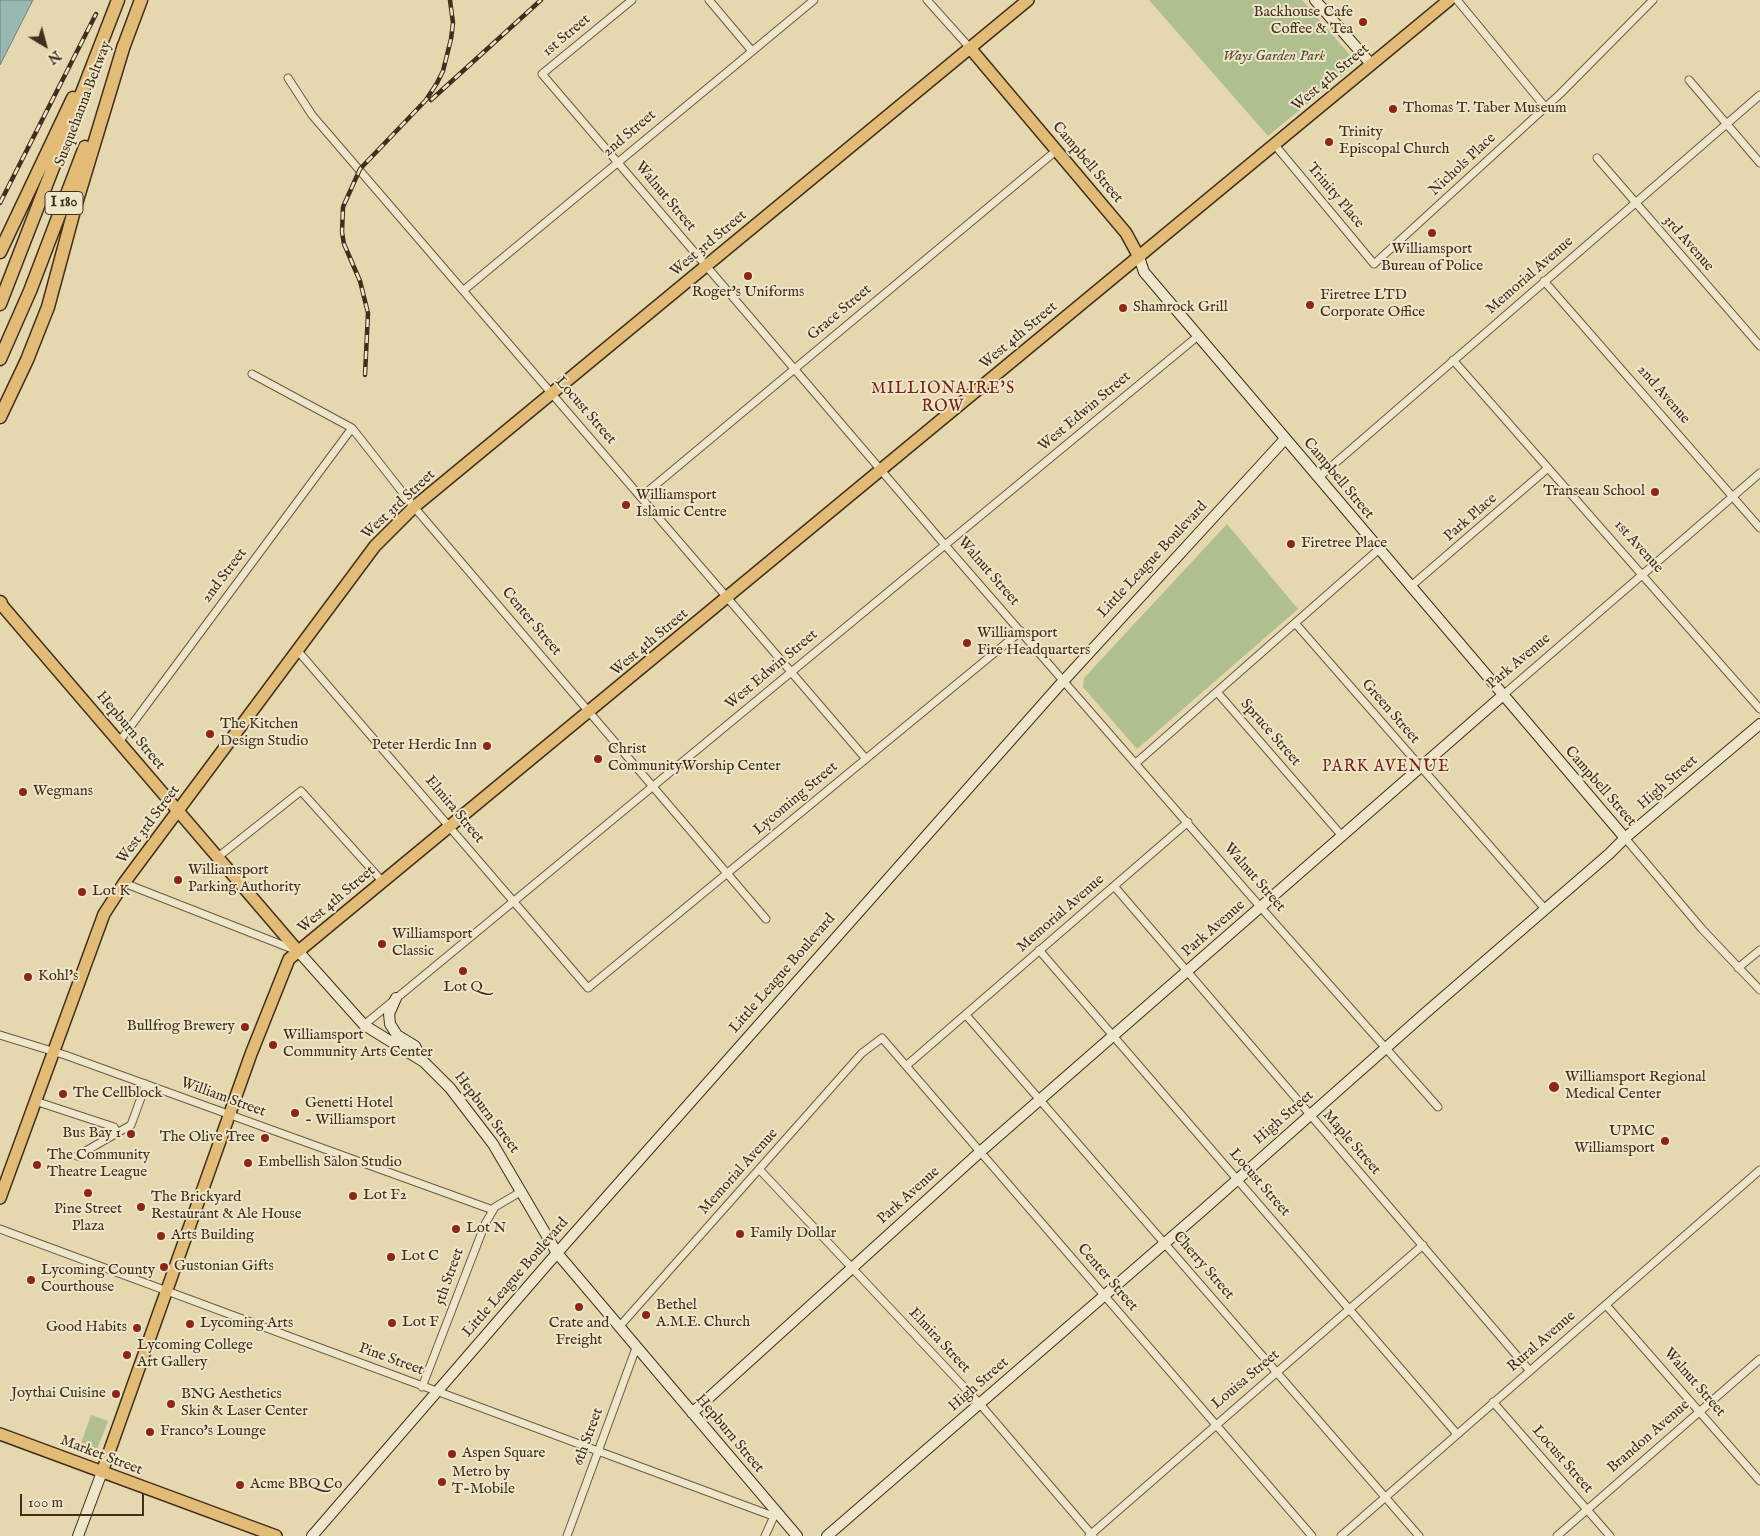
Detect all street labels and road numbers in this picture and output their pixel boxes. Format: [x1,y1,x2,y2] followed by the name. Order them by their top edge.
[540,11,594,61] street label: 1st Street
[52,39,116,169] street label: Susquehanna Beltway
[1289,41,1373,115] street label: West 4th Street
[600,107,660,161] street label: 2nd Street
[1048,119,1126,207] street label: Campbell Street
[1426,130,1500,200] street label: Nichols Place
[631,159,699,235] street label: Walnut Street
[1303,160,1367,232] street label: Trinity Place
[45,192,83,214] road number: I 180
[667,207,751,281] street label: West 3rd Street
[1659,212,1717,276] street label: 3rd Avenue
[1483,233,1577,319] street label: Memorial Avenue
[804,281,876,345] street label: Grace Street
[977,299,1061,373] street label: West 4th Street
[1633,362,1693,428] street label: 2nd Avenue
[1035,368,1135,456] street label: West Edwin Street
[551,373,619,449] street label: Locust Street
[1299,435,1377,523] street label: Campbell Street
[359,466,439,544] street label: West 3rd Street
[1441,490,1501,546] street label: Park Place
[1094,498,1212,622] street label: Little League Boulevard
[1610,517,1666,577] street label: 1st Avenue
[953,534,1023,610] street label: Walnut Street
[199,545,251,607] street label: 2nd Street
[497,584,565,660] street label: Center Street
[608,606,692,680] street label: West 4th Street
[722,626,822,714] street label: West Edwin Street
[1483,630,1555,694] street label: Park Avenue
[1357,676,1423,748] street label: Green Street
[92,688,168,774] street label: Hepburn Street
[1236,696,1304,770] street label: Spruce Street
[1560,743,1640,831] street label: Campbell Street
[1634,752,1702,814] street label: High Street
[750,759,842,839] street label: Lycoming Street
[421,773,487,847] street label: Elmira Street
[114,782,184,868] street label: West 3rd Street
[1219,840,1289,916] street label: Walnut Street
[295,863,379,937] street label: West 4th Street
[1014,871,1108,957] street label: Memorial Avenue
[1179,897,1249,961] street label: Park Avenue
[726,911,840,1037] street label: Little League Boulevard
[449,1069,523,1157] street label: Hepburn Street
[178,1074,268,1122] street label: William Street
[1250,1087,1318,1149] street label: High Street
[1318,1107,1384,1179] street label: Maple Street
[696,1125,782,1219] street label: Memorial Avenue
[1225,1145,1293,1221] street label: Locust Street
[874,1163,944,1229] street label: Park Avenue
[459,1215,573,1341] street label: Little League Boulevard
[1168,1228,1238,1304] street label: Cherry Street
[1073,1241,1141,1315] street label: Center Street
[431,1246,469,1308] street label: 5th Street
[904,1305,974,1377] street label: Elmira Street
[1504,1308,1580,1376] street label: Rural Avenue
[356,1340,426,1380] street label: Pine Street
[1659,1345,1729,1421] street label: Walnut Street
[1208,1346,1284,1414] street label: Louisa Street
[945,1354,1013,1416] street label: High Street
[691,1391,767,1477] street label: Hepburn Street
[1604,1396,1694,1478] street label: Brandon Avenue
[570,1406,608,1468] street label: 6th Street
[1528,1422,1596,1498] street label: Locust Street
[57,1432,145,1480] street label: Market Street

